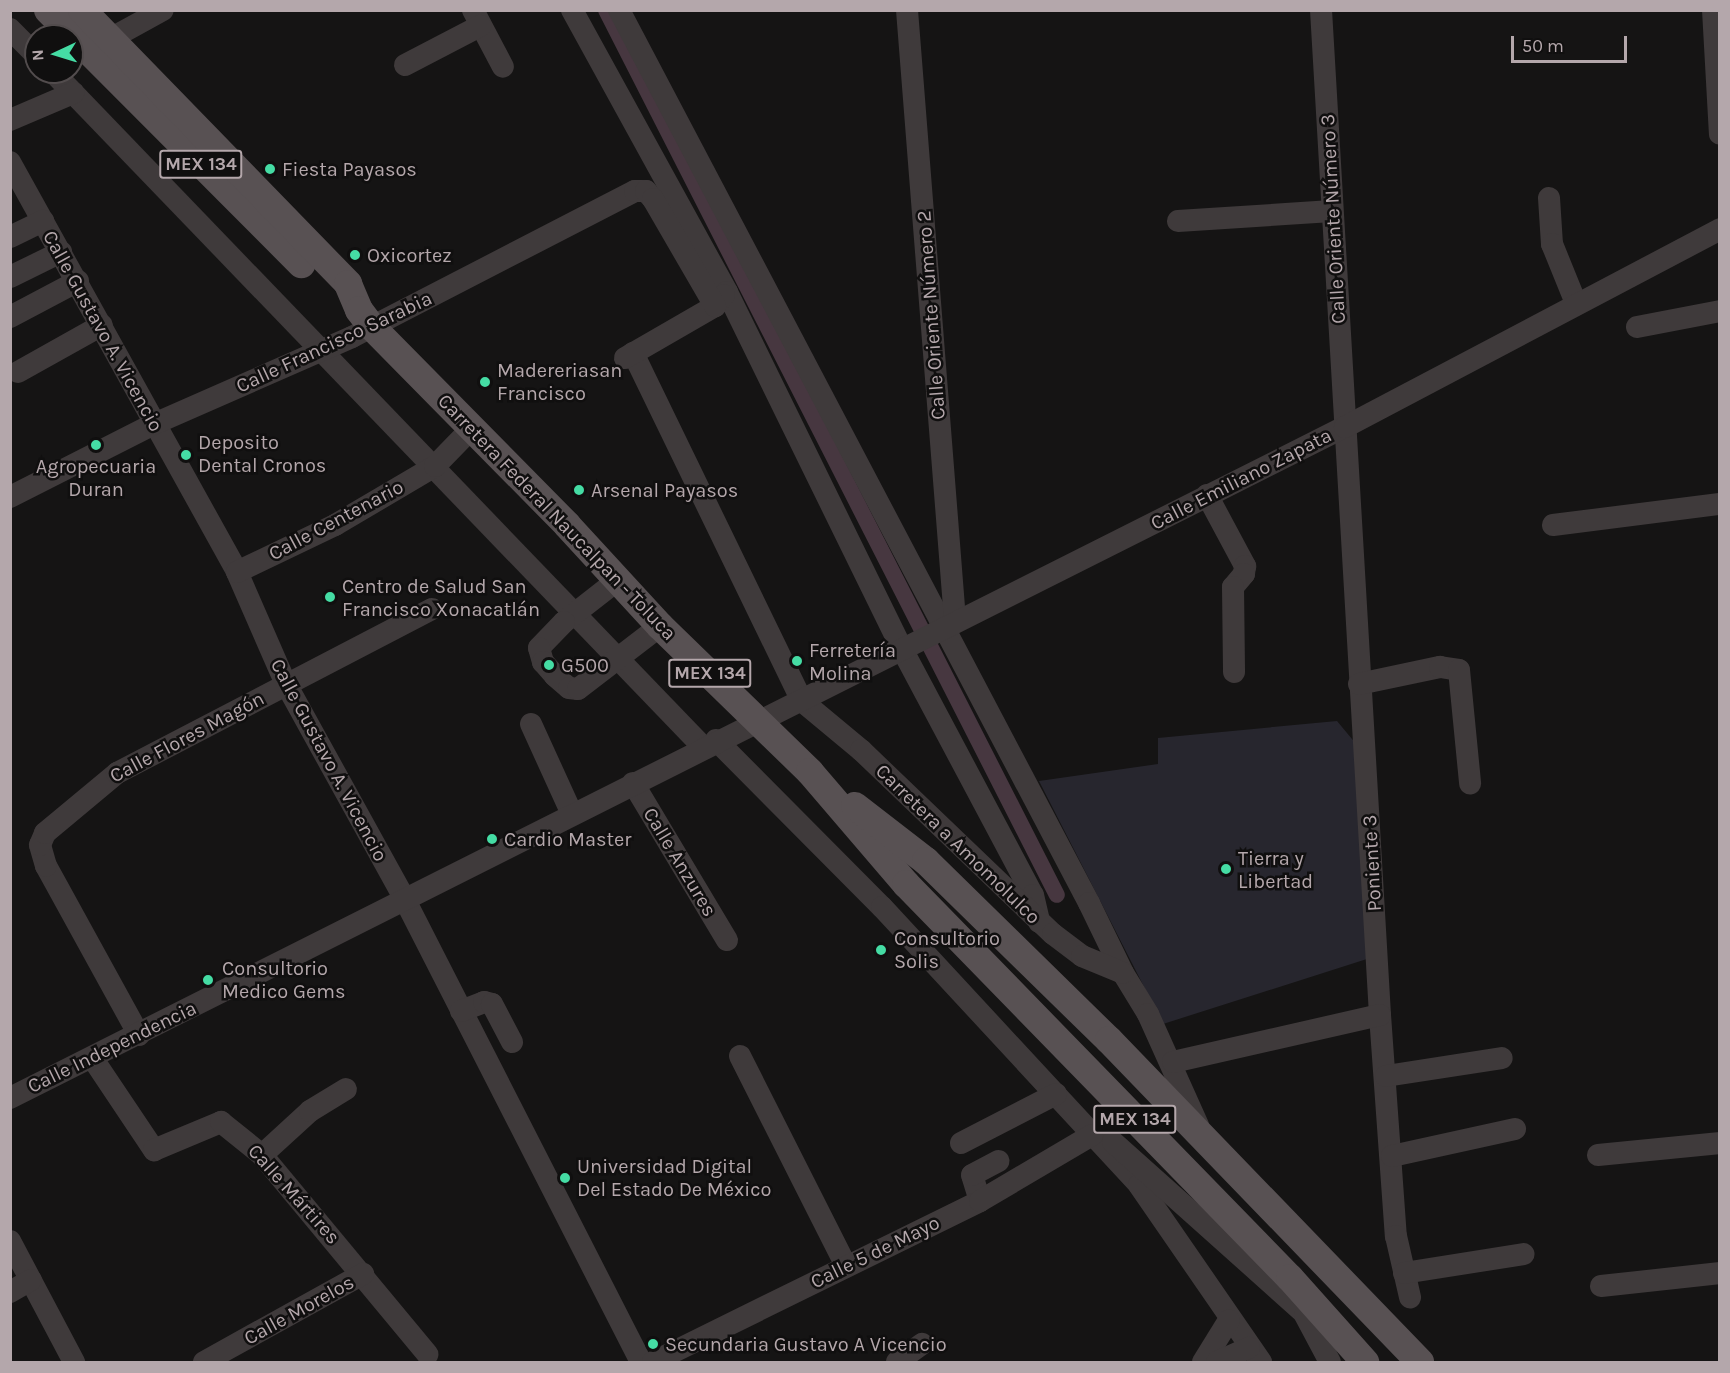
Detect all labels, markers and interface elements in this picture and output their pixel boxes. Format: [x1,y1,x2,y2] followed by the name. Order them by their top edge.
[24,24,84,84] north arrow
[1514,24,1630,62] scale bar
[1522,35,1564,57] text: 50 m
[28,49,47,62] text: N
[1316,114,1350,324] street label: Calle Oriente Número 3
[159,149,243,179] road number: MEX 134
[282,157,417,181] place label: Fiesta Payasos
[263,162,277,176] marker: Fiesta Payasos
[912,210,950,420] street label: Calle Oriente Número 2
[38,226,168,436] street label: Calle Gustavo A. Vicencio
[367,243,452,267] place label: Oxicortez
[348,248,362,262] marker: Oxicortez
[232,286,436,398] street label: Calle Francisco Sarabia
[497,358,622,405] place label: Madereriasan Francisco
[478,375,492,389] marker: Madereriasan Francisco
[433,389,681,645] street label: Carretera Federal Naucalpan - Toluca
[1147,423,1335,535] street label: Calle Emiliano Zapata
[198,431,326,478] place label: Deposito Dental Cronos
[89,438,103,452] marker: Agropecuaria Duran
[179,448,193,462] marker: Deposito Dental Cronos
[36,454,156,501] place label: Agropecuaria Duran
[265,474,407,566] street label: Calle Centenario
[591,478,738,502] place label: Arsenal Payasos
[572,483,586,497] marker: Arsenal Payasos
[342,574,540,621] place label: Centro de Salud San Francisco Xonacatlán
[323,590,337,604] marker: Centro de Salud San Francisco Xonacatlán
[809,638,896,685] place label: Ferretería Molina
[561,653,609,677] place label: G500
[790,654,804,668] marker: Ferretería Molina
[265,655,393,865] street label: Calle Gustavo A. Vicencio
[542,658,556,672] marker: G500
[668,658,752,688] road number: MEX 134
[106,686,268,788] street label: Calle Flores Magón
[871,759,1045,929] street label: Carretera a Amomolulco
[638,803,722,921] street label: Calle Anzures
[1357,814,1387,912] street label: Poniente 3
[504,827,631,851] place label: Cardio Master
[485,832,499,846] marker: Cardio Master
[1238,846,1313,893] place label: Tierra y Libertad
[1219,862,1233,876] marker: Tierra y Libertad
[894,927,1000,974] place label: Consultorio Solis
[872,941,890,959] marker: Consultorio Solis
[222,957,345,1004] place label: Consultorio Medico Gems
[199,971,217,989] marker: Consultorio Medico Gems
[24,996,200,1098] street label: Calle Independencia
[1093,1104,1177,1134] road number: MEX 134
[243,1139,345,1249] street label: Calle Mártires
[577,1154,771,1201] place label: Universidad Digital Del Estado De México
[558,1171,572,1185] marker: Universidad Digital Del Estado De México
[807,1210,943,1294] street label: Calle 5 de Mayo
[240,1270,358,1350] street label: Calle Morelos
[665,1332,947,1356] place label: Secundaria Gustavo A Vicencio
[646,1337,660,1351] marker: Secundaria Gustavo A Vicencio

